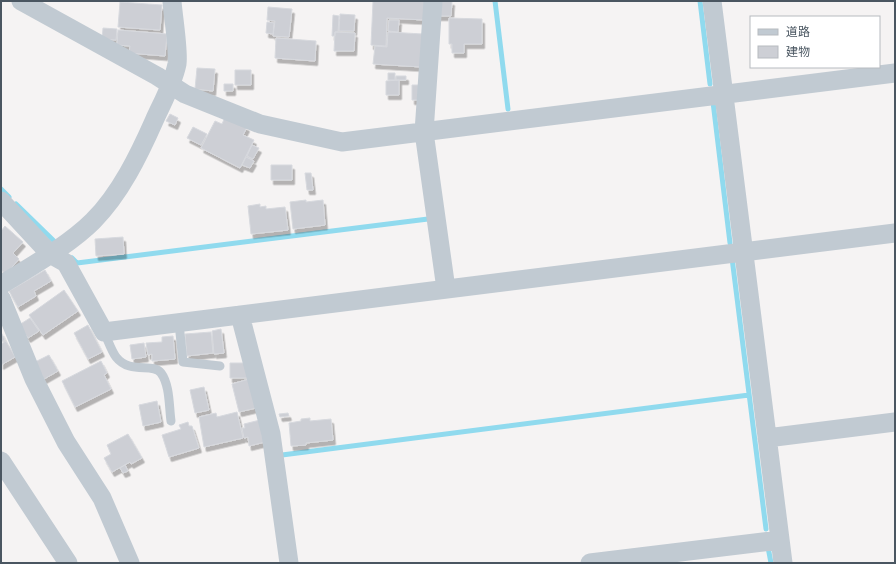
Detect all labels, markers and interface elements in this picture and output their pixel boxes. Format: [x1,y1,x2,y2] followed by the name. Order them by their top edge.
[750,16,880,68] legend
[786,23,810,40] text: 道路
[786,43,810,60] text: 建物

